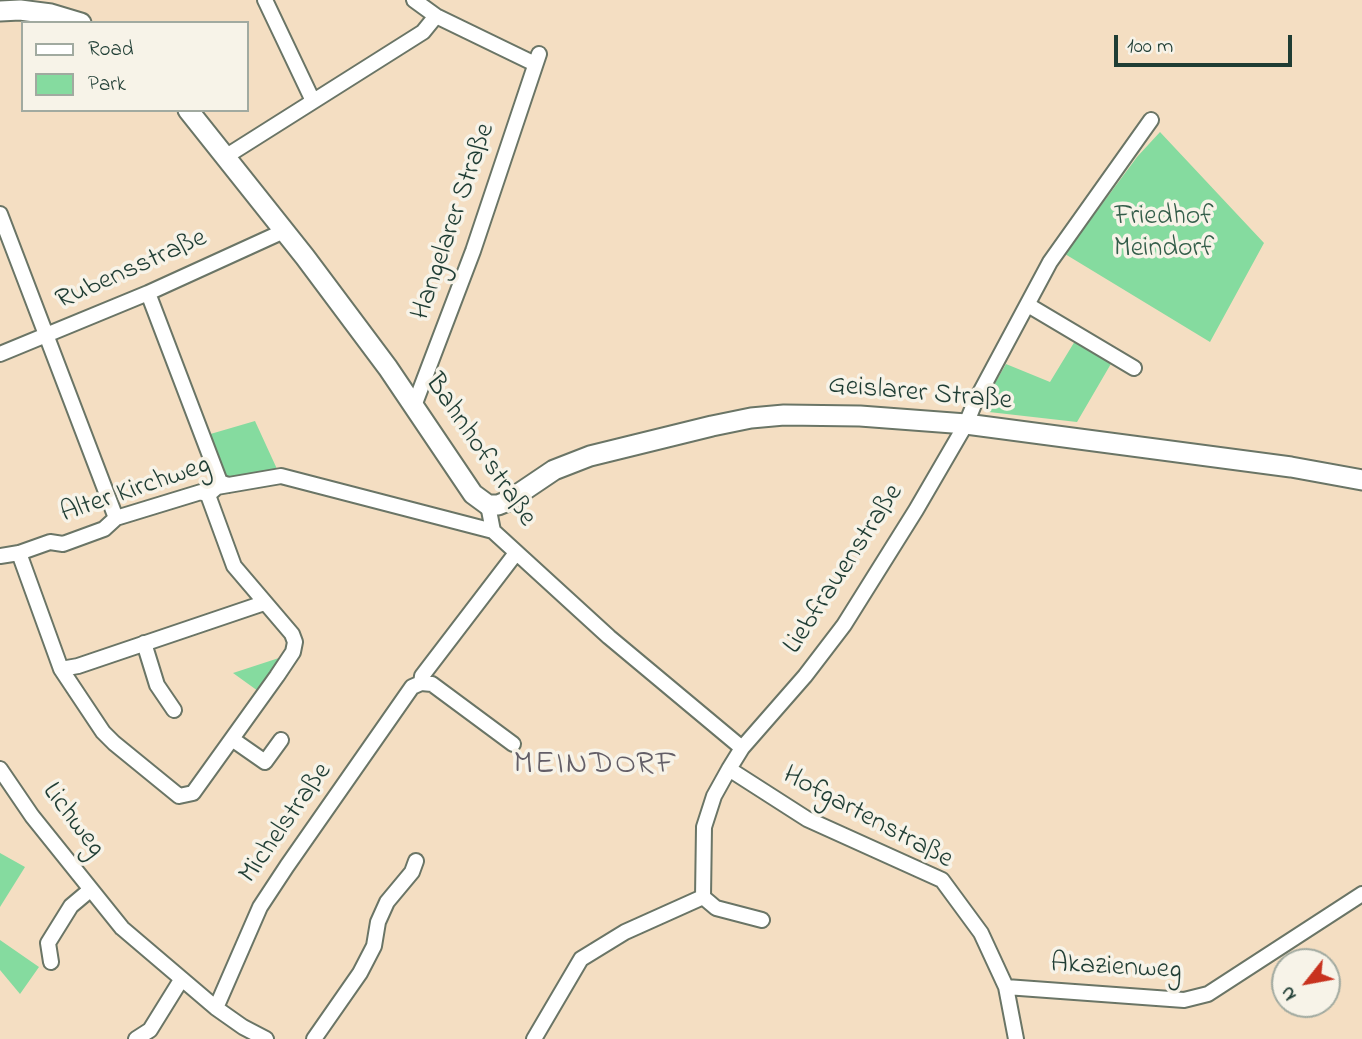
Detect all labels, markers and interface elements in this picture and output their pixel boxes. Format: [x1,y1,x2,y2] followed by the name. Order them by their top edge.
[21,21,248,112] legend
[1117,21,1296,65] scale bar
[1127,32,1173,62] text: 100 m
[88,35,134,65] text: Road
[88,70,126,100] text: Park
[406,119,504,325] street label: Hangelarer Straße
[1114,201,1214,267] park label: Friedhof Meindorf
[51,223,213,319] street label: Rubensstraße
[416,368,542,534] street label: Bahnhofstraße
[827,370,1013,420] street label: Geislarer Straße
[57,450,215,532] street label: Alter Kirchweg
[778,479,912,661] street label: Liebfrauenstraße
[515,748,677,786] district label: MEINDORF
[233,757,341,891] street label: Michelstraße
[776,760,958,878] street label: Hofgartenstraße
[33,777,111,865] street label: Lichweg
[1271,948,1341,1018] north arrow
[1050,949,1182,989] street label: Akazienweg
[1274,981,1304,1006] text: N

